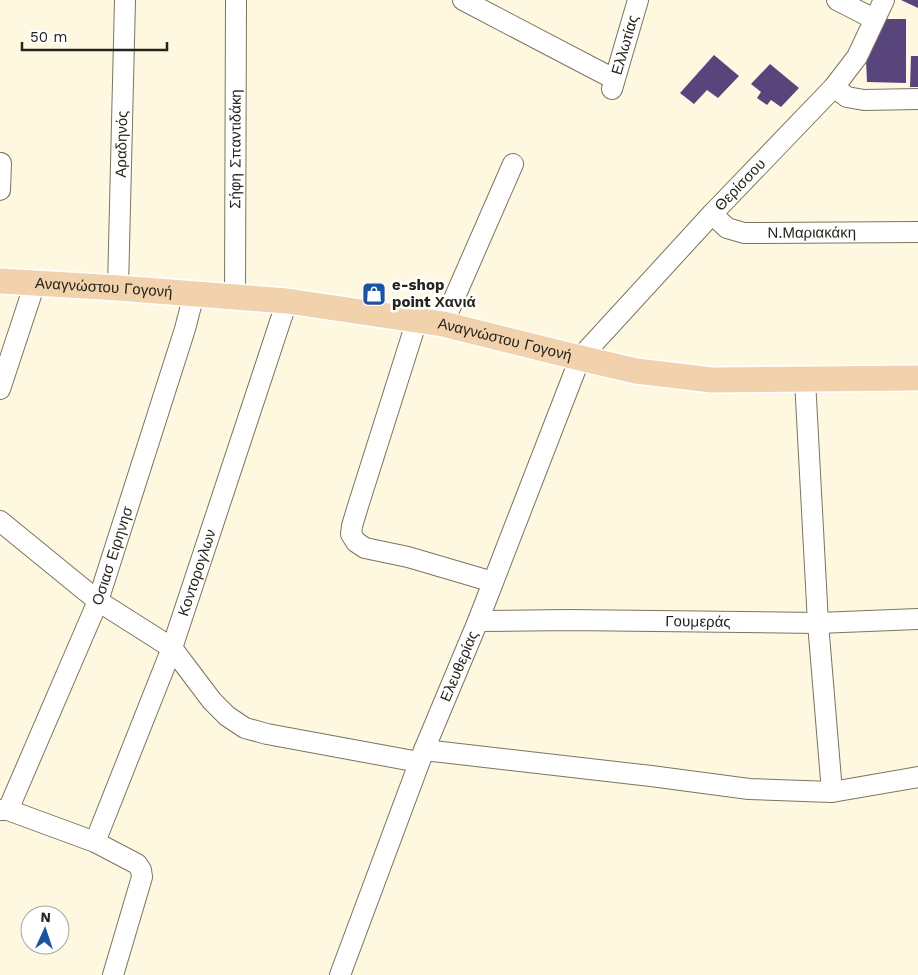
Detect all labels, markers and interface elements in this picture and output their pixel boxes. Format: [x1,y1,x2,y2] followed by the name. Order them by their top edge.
[608,13,642,77] street label: Ελλωτίας
[22,20,168,52] scale bar
[30,28,67,46] text: 50 m
[226,89,245,209] street label: Σήφη Σπαντιδάκη
[112,110,131,178] street label: Αραδηνός
[711,155,769,215] street label: Θερίσσου
[767,223,856,242] street label: Ν.Μαριακάκη
[35,274,173,301] street label: Αναγνώστου Γογονή
[392,276,477,311] place label: e-shop point Χανιά
[361,281,387,307] shop icon: e-shop point Χανιά
[437,314,574,365] street label: Αναγνώστου Γογονή
[88,503,137,607] street label: Οσιασ Ειρηνησ
[174,527,220,619] street label: Κοντορογλων
[665,612,731,631] street label: Γουμεράς
[436,628,482,704] street label: Ελευθερίας
[20,905,70,955] north arrow
[40,909,51,925] text: N

